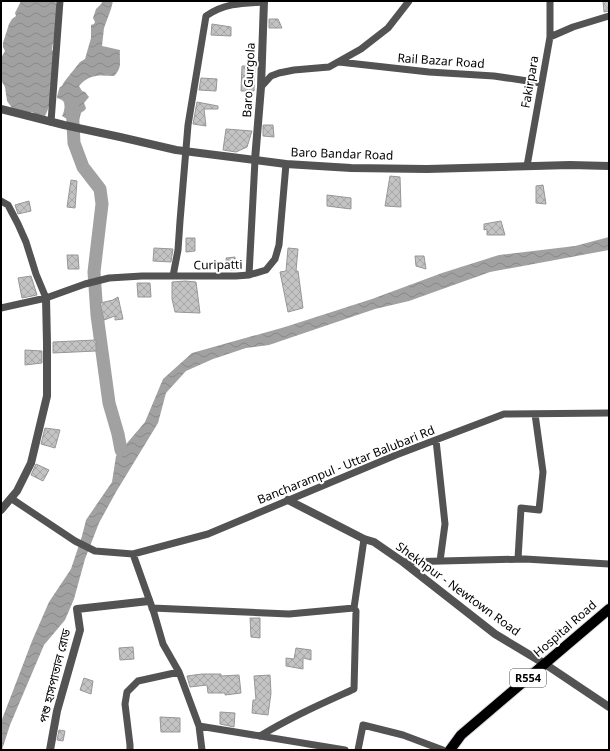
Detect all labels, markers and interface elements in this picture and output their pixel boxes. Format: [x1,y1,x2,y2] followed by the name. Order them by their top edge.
[238,42,259,118] street label: Baro Gurgola
[397,49,485,72] street label: Rail Bazar Road
[517,54,542,109] street label: Fakirpara
[290,143,394,164] street label: Baro Bandar Road
[193,256,243,273] street label: Curipatti
[255,421,437,508] street label: Bancharampul - Uttar Balubari Rd
[393,538,524,639] street label: Shekhpur - Newtown Road
[529,596,600,661] street label: Hospital Road
[35,627,75,725] street label: পশু হাসপাতাল রোড
[510,669,546,687] road number: R554

